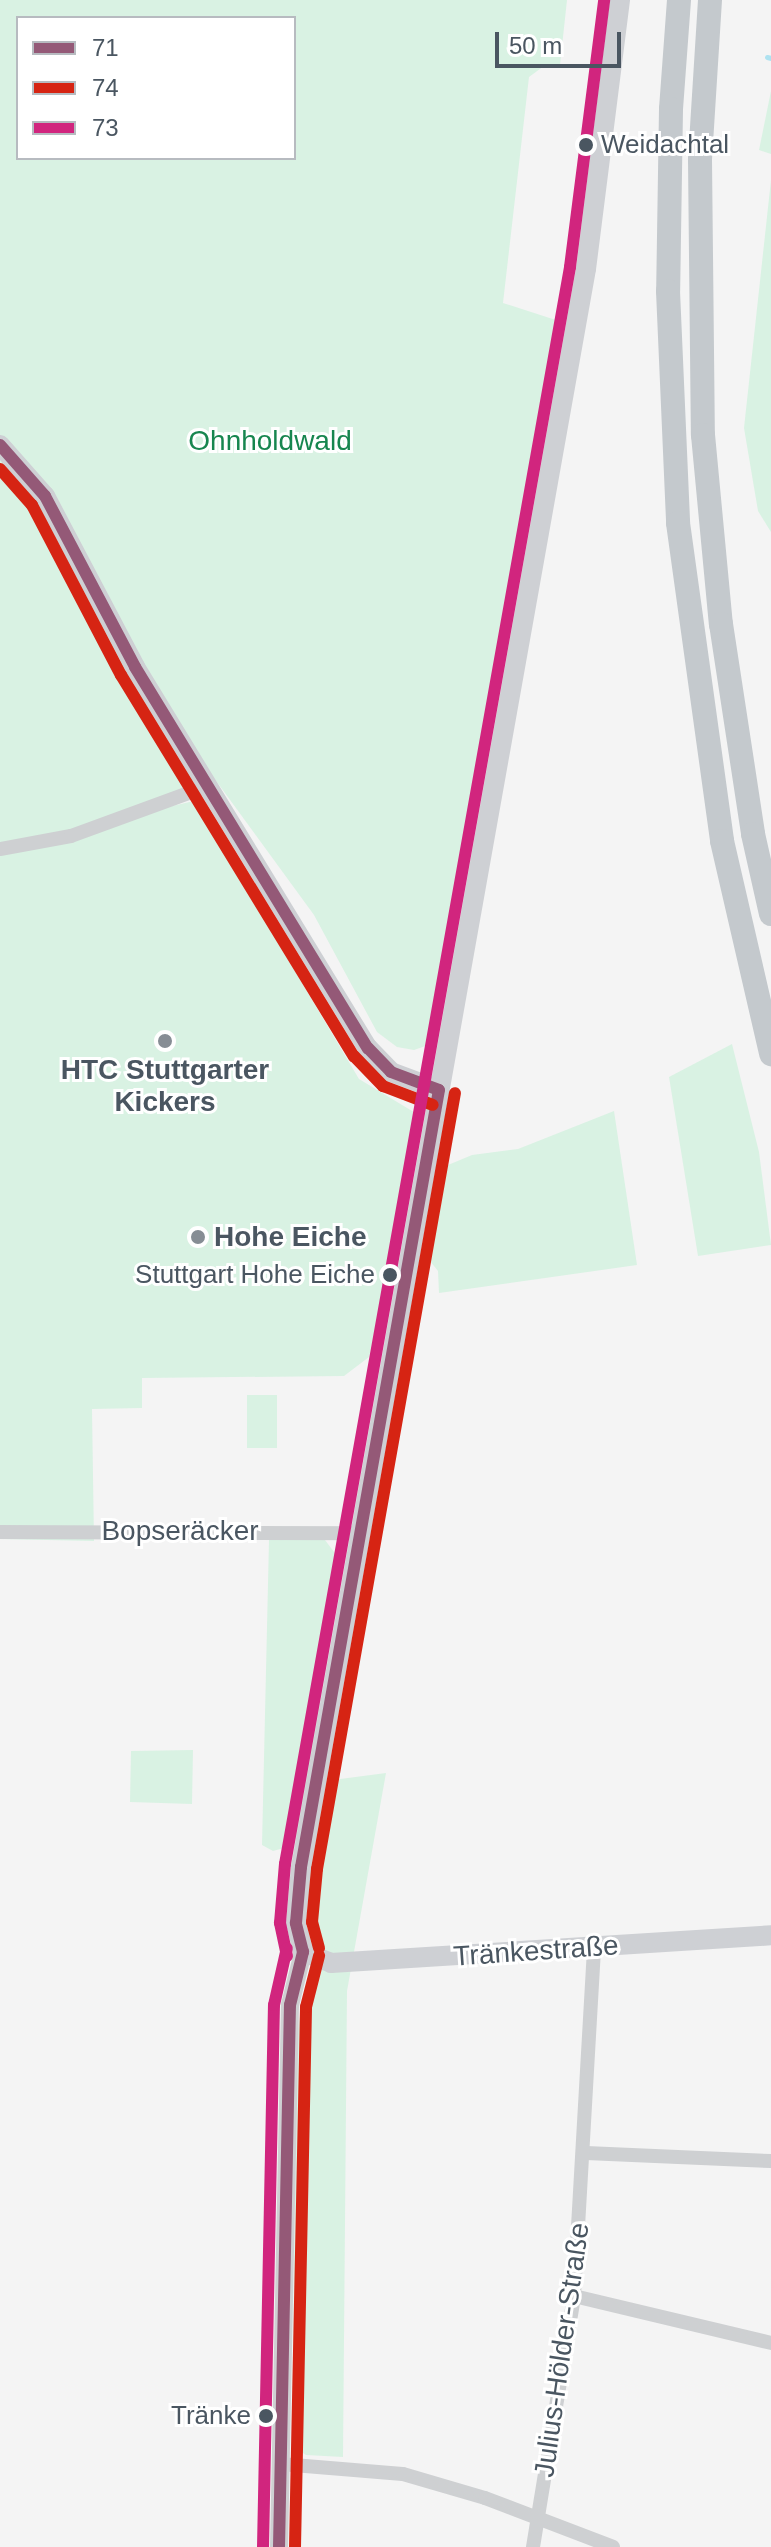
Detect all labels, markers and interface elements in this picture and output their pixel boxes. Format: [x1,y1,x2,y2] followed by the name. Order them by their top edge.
[16,16,296,160] legend
[499,16,625,66] scale bar
[509,32,562,59] text: 50 m
[92,34,119,61] text: 71
[92,74,119,101] text: 74
[92,114,119,141] text: 73
[601,129,729,161] place label: Weidachtal
[578,137,594,153] marker: Weidachtal
[188,424,352,458] park label: Ohnholdwald
[156,1032,174,1050] marker: HTC Stuttgarter Kickers
[61,1053,269,1119] place label: HTC Stuttgarter Kickers
[214,1220,366,1254] place label: Hohe Eiche
[189,1228,207,1246] marker: Hohe Eiche
[135,1259,375,1291] place label: Stuttgart Hohe Eiche
[382,1267,398,1283] marker: Stuttgart Hohe Eiche
[101,1514,259,1548] street label: Bopseräcker
[452,1928,620,1974] street label: Tränkestraße
[527,2221,597,2479] street label: Julius-Hölder-Straße
[171,2400,251,2432] place label: Tränke
[258,2408,274,2424] marker: Tränke

